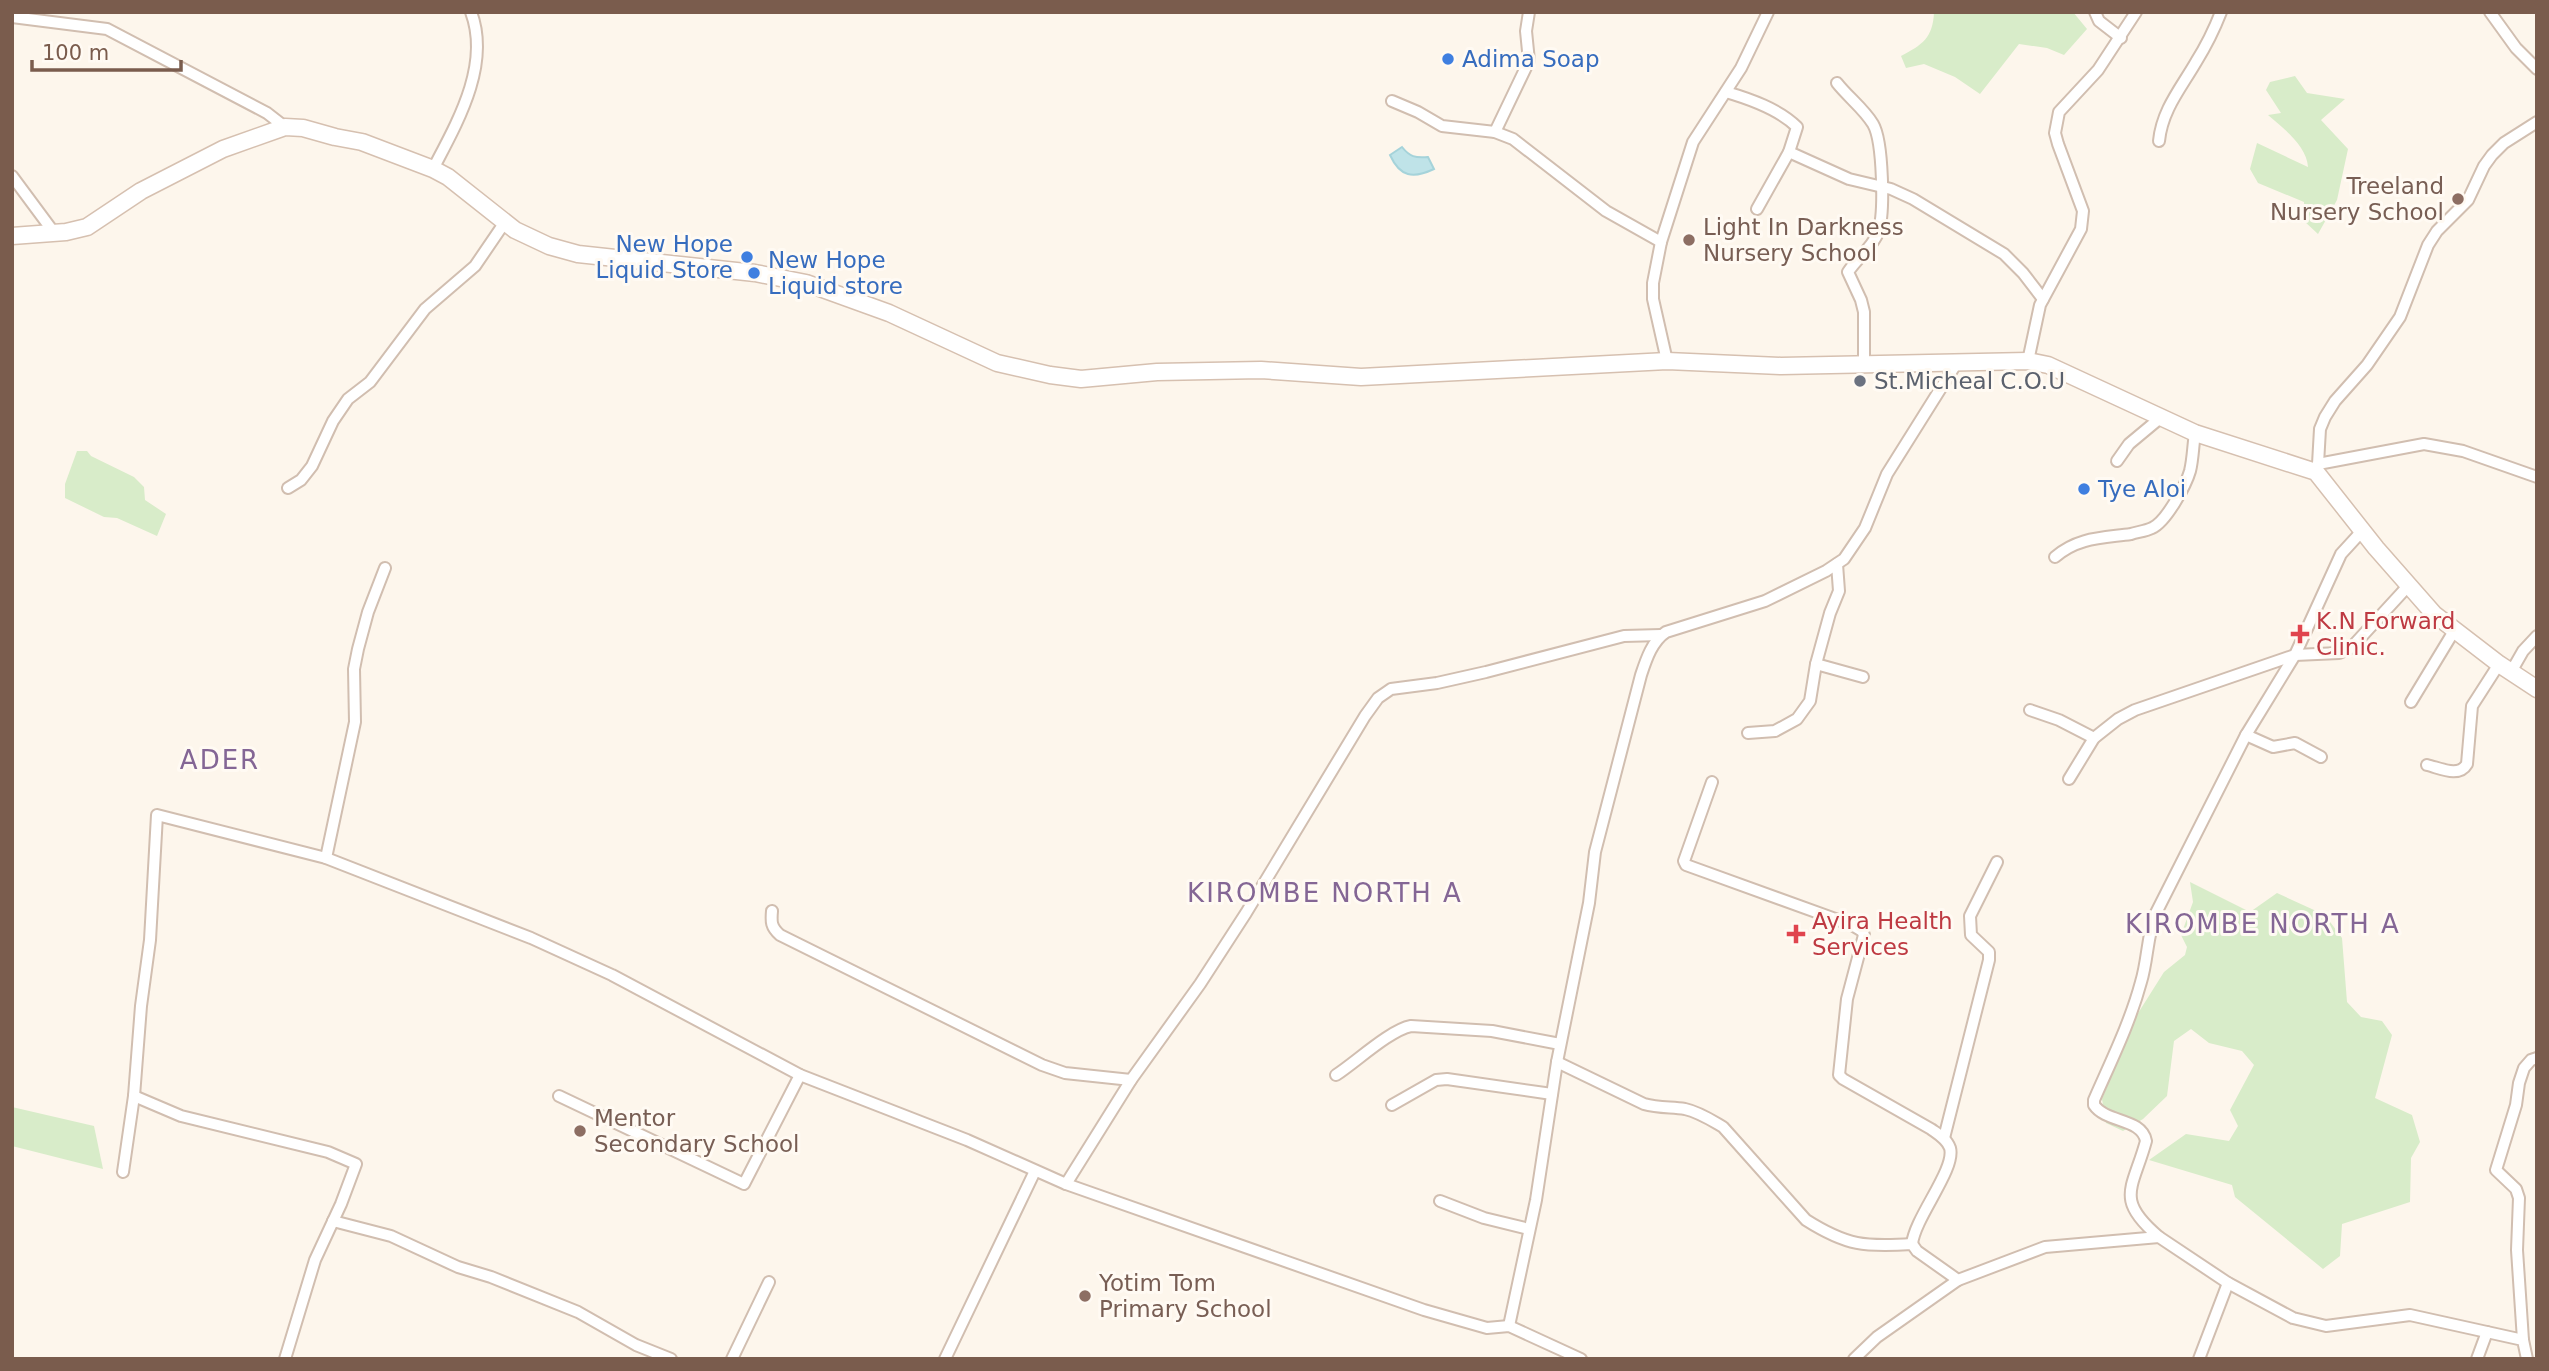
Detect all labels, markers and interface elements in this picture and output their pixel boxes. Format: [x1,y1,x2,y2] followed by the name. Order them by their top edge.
[32,28,180,72] scale bar
[42,41,109,65] text: 100 m
[1462,46,1600,72] place label: Adima Soap
[1440,51,1456,67] marker: Adima Soap
[2270,173,2444,225] place label: Treeland Nursery School
[2450,191,2466,207] marker: Treeland Nursery School
[1703,214,1904,266] place label: Light In Darkness Nursery School
[596,231,733,283] place label: New Hope Liquid Store
[1681,232,1697,248] marker: Light In Darkness Nursery School
[768,247,903,299] place label: New Hope Liquid store
[739,249,755,265] marker: New Hope Liquid Store
[746,265,762,281] marker: New Hope Liquid store
[1874,368,2065,394] place label: St.Micheal C.O.U
[1852,373,1868,389] marker: St.Micheal C.O.U
[2097,476,2186,502] place label: Tye Aloi
[2076,481,2092,497] marker: Tye Aloi
[2316,608,2455,660] place label: K.N Forward Clinic.
[2290,624,2310,644] marker: K.N Forward Clinic.
[180,745,260,775] district label: ADER
[1187,878,1463,908] district label: KIROMBE NORTH A
[1812,908,1953,960] place label: Ayira Health Services
[2125,909,2401,939] district label: KIROMBE NORTH A
[1786,924,1806,944] marker: Ayira Health Services
[594,1105,799,1157] place label: Mentor Secondary School
[572,1123,588,1139] marker: Mentor Secondary School
[1098,1270,1272,1322] place label: Yotim Tom Primary School
[1077,1288,1093,1304] marker: Yotim Tom Primary School

